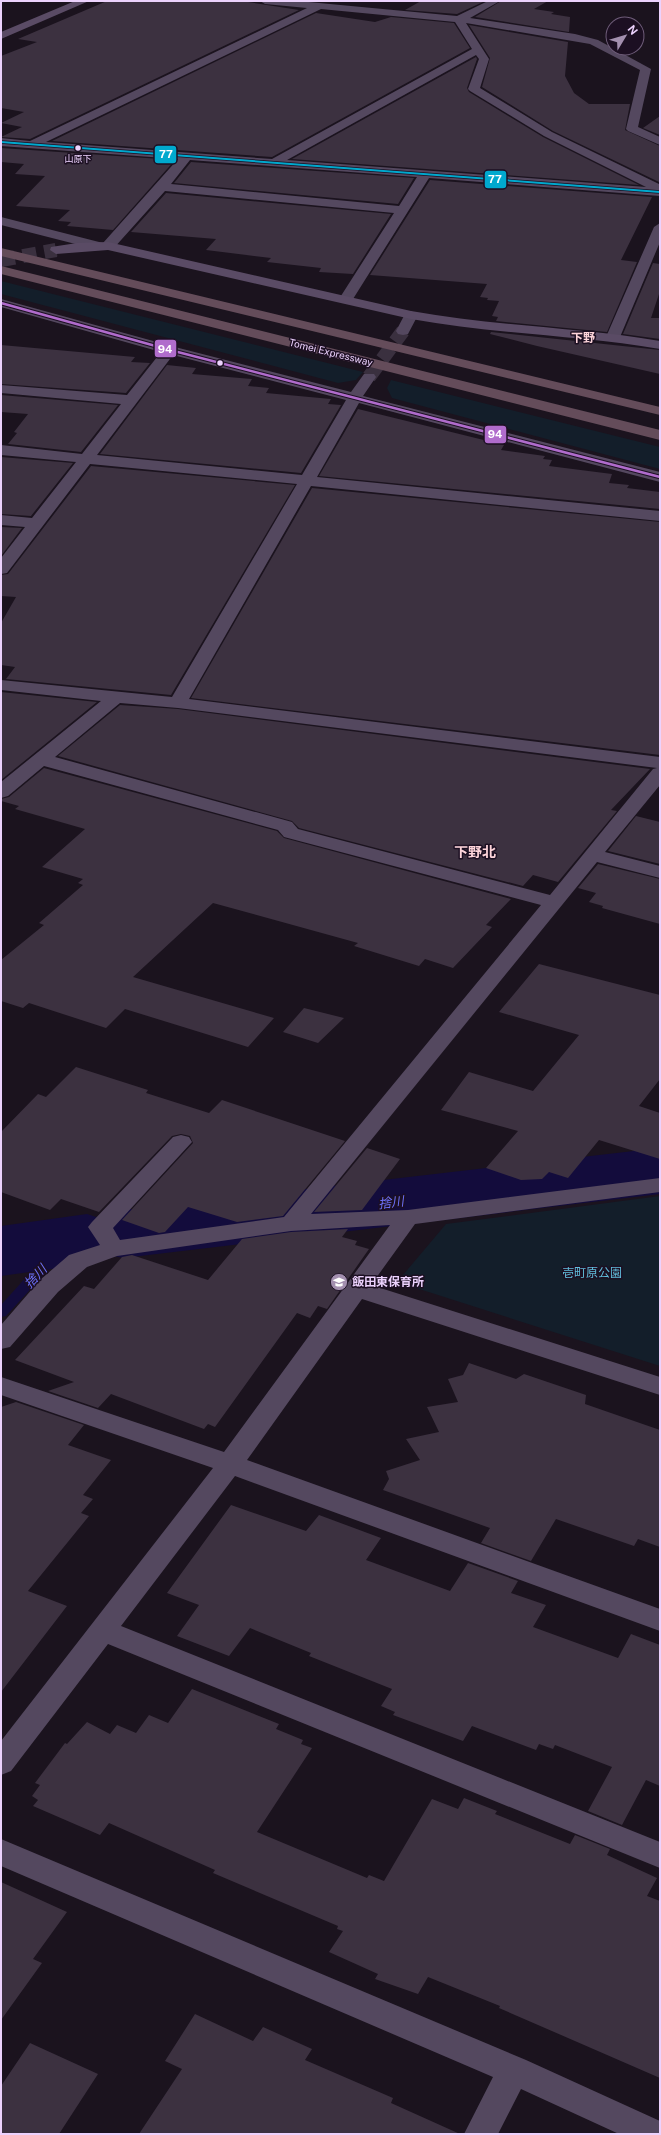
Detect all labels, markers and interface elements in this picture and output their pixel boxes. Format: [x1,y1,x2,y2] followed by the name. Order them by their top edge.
[605,16,645,56] north arrow
[626,23,640,37] text: N
[73,143,83,153] marker: 山原下
[154,145,177,164] line badge: 77
[159,148,173,160] text: 77
[64,153,92,164] place label: 山原下
[484,170,507,189] line badge: 77
[488,173,502,185] text: 77
[571,331,595,345] district label: 下野
[288,336,375,368] street label: Tomei Expressway
[154,339,177,358] line badge: 94
[158,343,172,355] text: 94
[215,358,225,368] unlabelled marker
[484,425,507,444] line badge: 94
[488,428,502,440] text: 94
[454,844,496,860] district label: 下野北
[377,1193,407,1212] water label: 捨川
[21,1260,51,1291] water label: 捨川
[562,1266,622,1280] park label: 壱町原公園
[329,1272,349,1292] school or university icon: 飯田東保育所
[352,1275,424,1289] place label: 飯田東保育所

